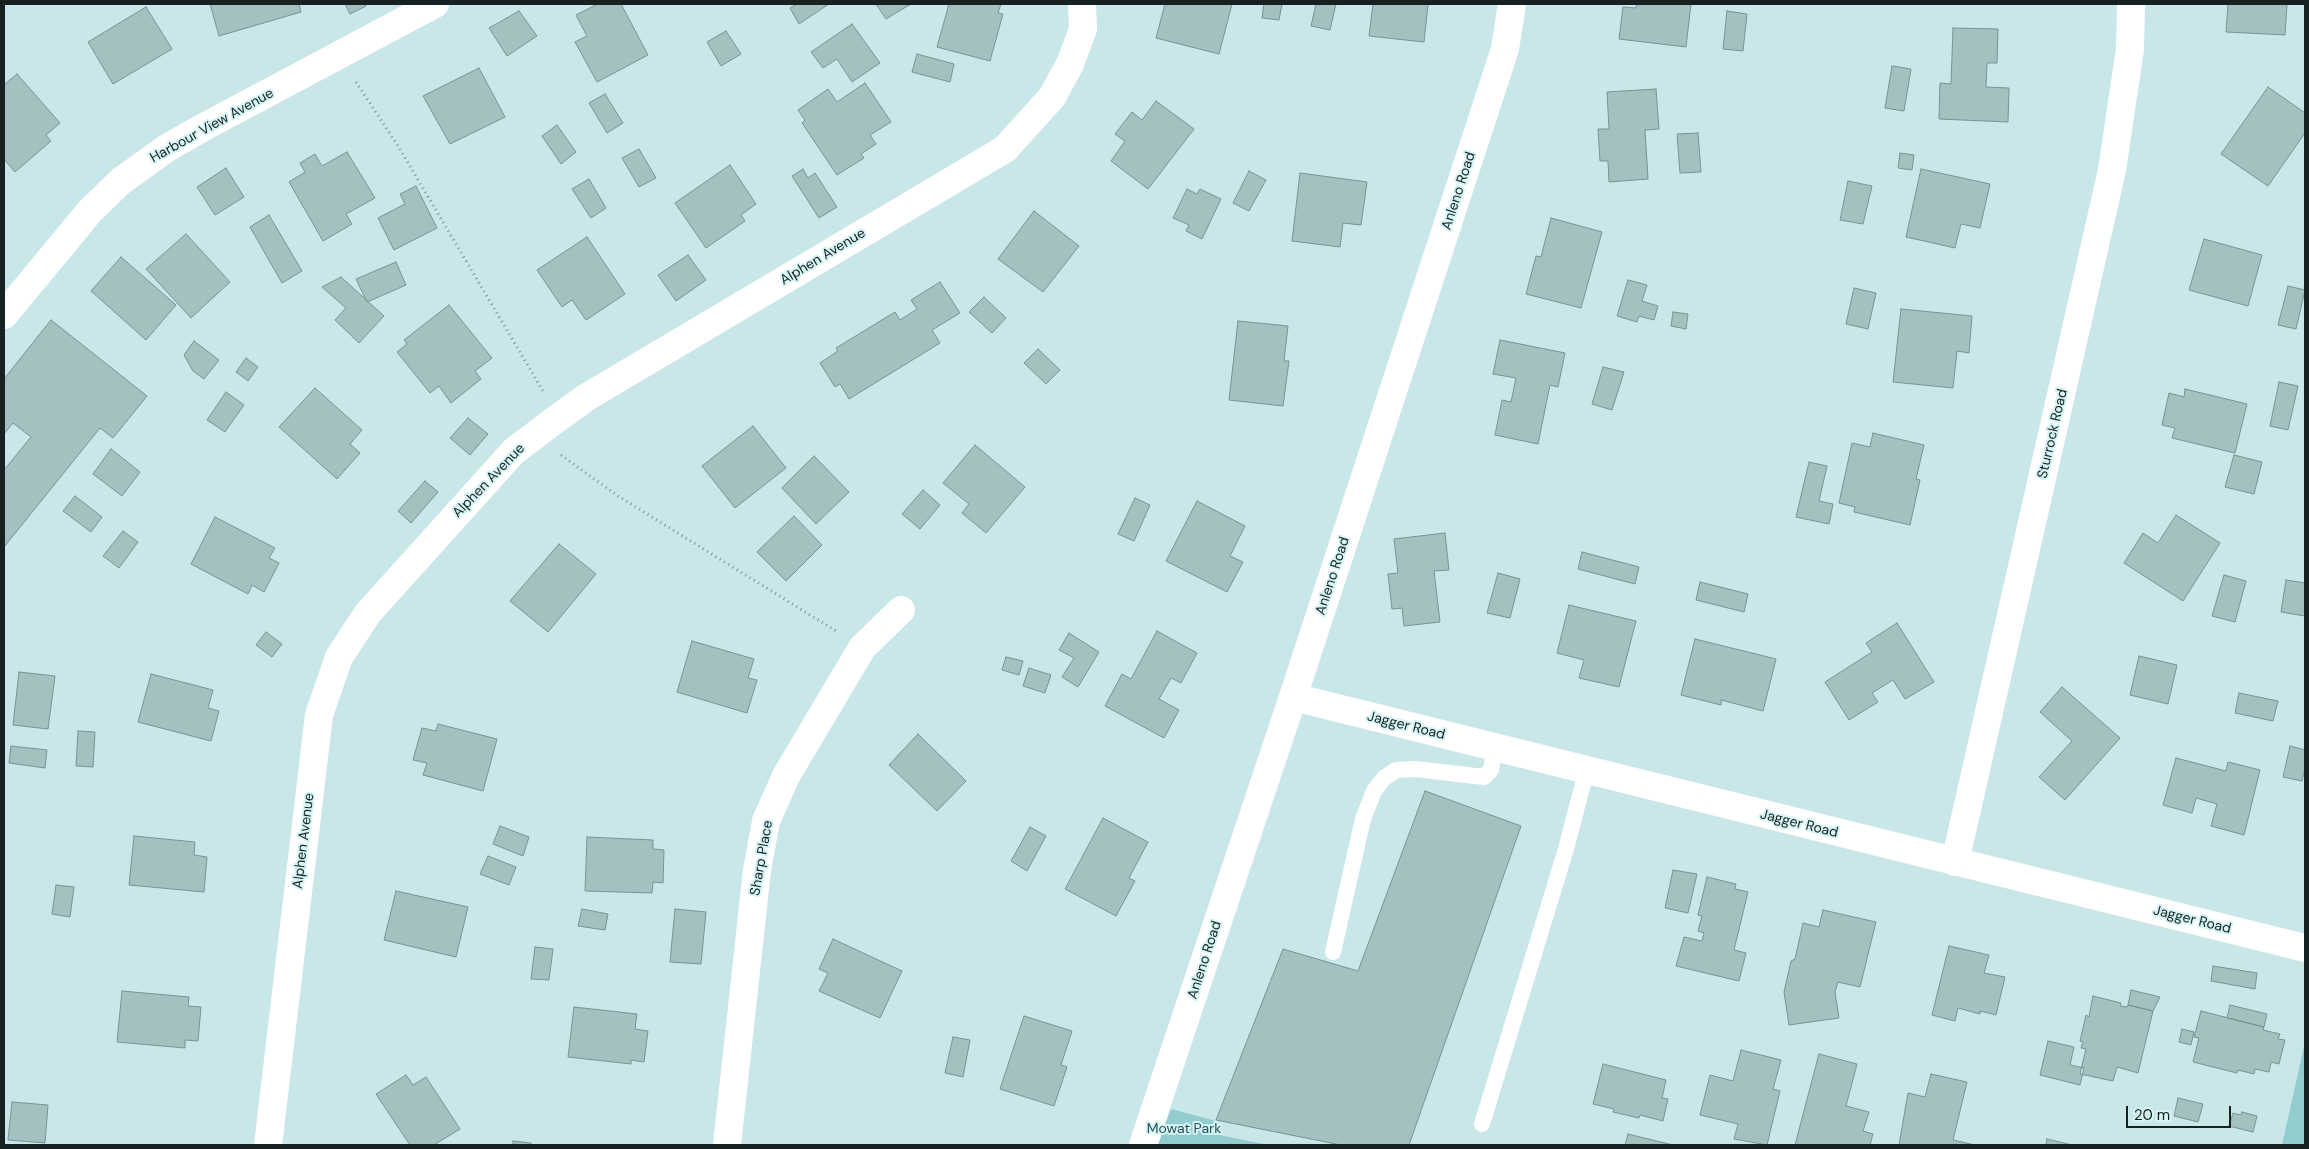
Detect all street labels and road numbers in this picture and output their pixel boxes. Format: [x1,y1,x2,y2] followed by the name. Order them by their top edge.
[147,85,277,167] street label: Harbour View Avenue
[1438,150,1480,232] street label: Anleno Road
[777,225,869,289] street label: Alphen Avenue
[2035,388,2071,480] street label: Sturrock Road
[449,440,529,522] street label: Alphen Avenue
[1312,535,1354,617] street label: Anleno Road
[1365,708,1447,744] street label: Jagger Road
[290,792,318,890] street label: Alphen Avenue
[1758,806,1840,842] street label: Jagger Road
[747,819,777,897] street label: Sharp Place
[2151,902,2233,938] street label: Jagger Road
[1184,919,1226,1001] street label: Anleno Road

